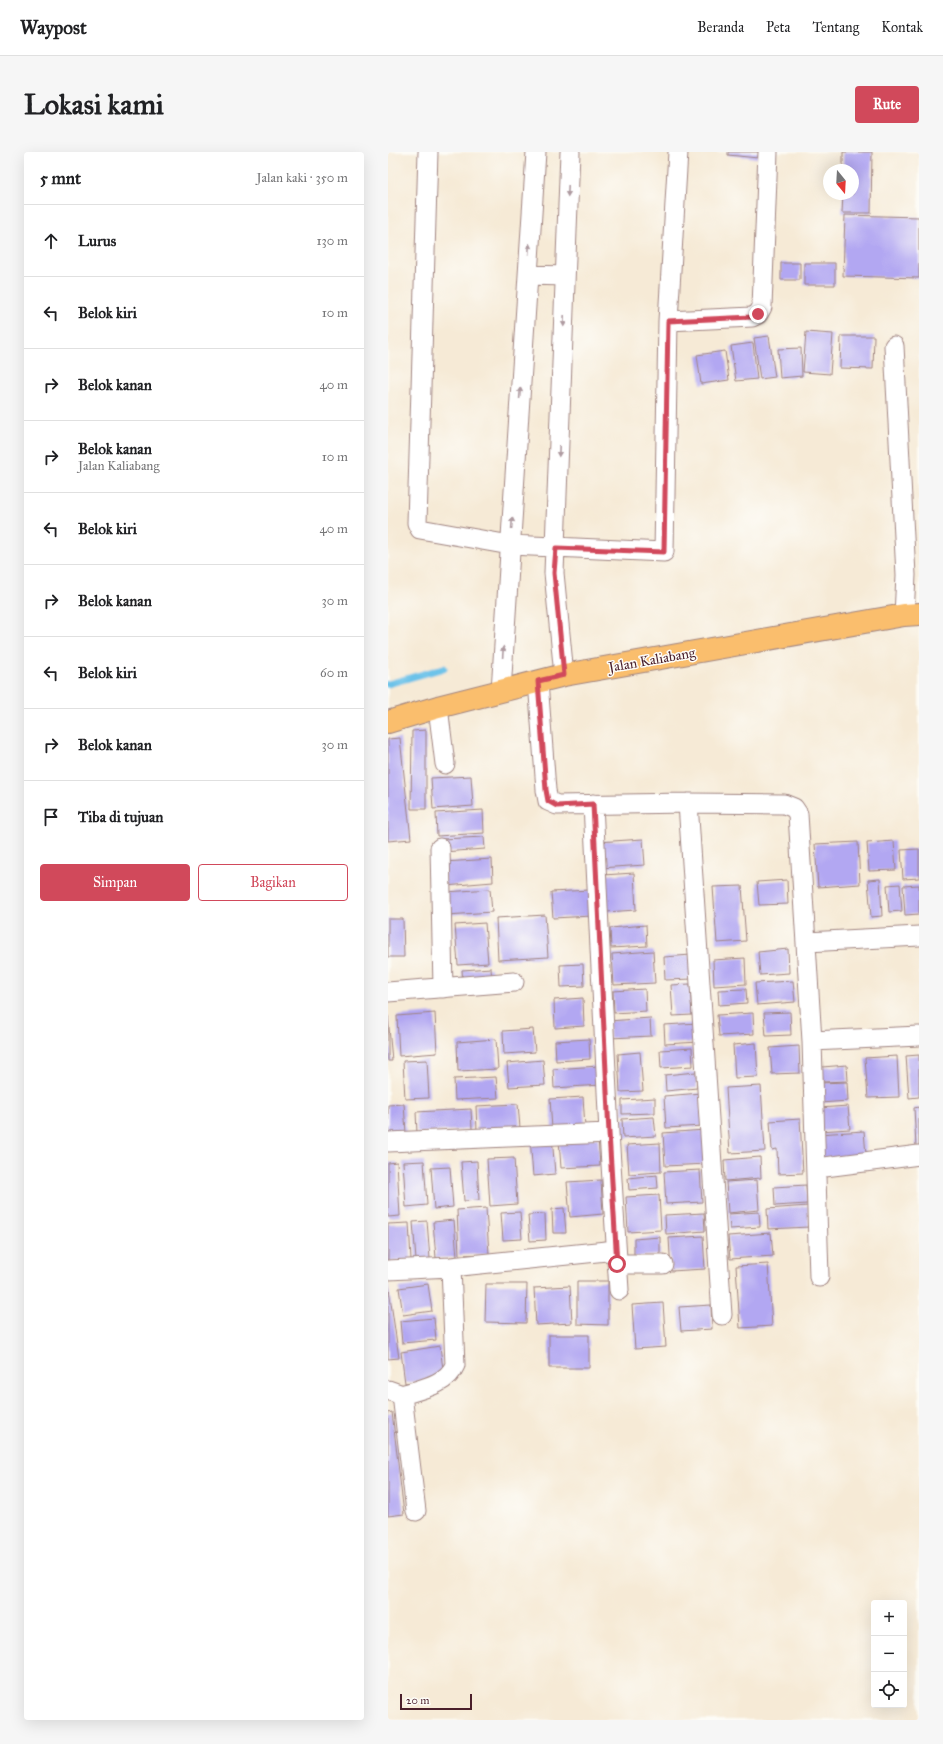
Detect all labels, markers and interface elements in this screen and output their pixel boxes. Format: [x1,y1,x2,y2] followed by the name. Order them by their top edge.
[20,16,87,39] text: Waypost
[697,19,744,36] text: Beranda
[766,19,790,36] text: Peta
[812,19,859,36] text: Tentang
[881,19,923,36] text: Kontak
[855,86,919,123] button: Rute
[24,87,164,122] text: Lokasi kami
[823,164,859,200] north arrow
[40,168,81,189] text: 5 mnt
[257,170,348,186] text: Jalan kaki · 350 m
[565,185,572,197] one-way arrow
[40,230,62,252] icon: ahead
[78,232,116,250] text: Lurus
[316,233,348,249] text: 130 m
[526,243,533,255] one-way arrow
[40,302,62,324] icon: left
[78,304,137,322] text: Belok kiri
[322,305,348,321] text: 10 m
[749,305,767,323] route end
[560,315,567,327] one-way arrow
[40,374,62,396] icon: right
[78,376,152,394] text: Belok kanan
[319,377,348,393] text: 40 m
[517,387,524,399] one-way arrow
[78,440,152,458] text: Belok kanan
[556,445,562,458] one-way arrow
[40,446,62,468] icon: right
[322,449,348,465] text: 10 m
[78,458,159,474] text: Jalan Kaliabang
[508,517,515,529] one-way arrow
[40,518,62,540] icon: left
[78,520,137,538] text: Belok kiri
[319,521,348,537] text: 40 m
[40,590,62,612] icon: right
[78,592,152,610] text: Belok kanan
[322,593,348,609] text: 30 m
[605,644,697,677] street label: Jalan Kaliabang
[500,646,507,658] one-way arrow
[40,662,62,684] icon: left
[78,664,137,682] text: Belok kiri
[320,665,348,681] text: 60 m
[40,734,62,756] icon: right
[78,736,152,754] text: Belok kanan
[322,737,348,753] text: 30 m
[40,806,62,828] icon: arrive
[78,808,163,826] text: Tiba di tujuan
[40,864,190,901] button: Simpan
[198,864,348,901] button: Bagikan
[608,1255,626,1273] route start
[871,1600,907,1708] map controls
[871,1600,907,1636] button: +
[871,1636,907,1672] button: −
[871,1672,907,1708] button: locate
[400,1692,472,1711] scale bar
[406,1694,429,1707] text: 20 m

